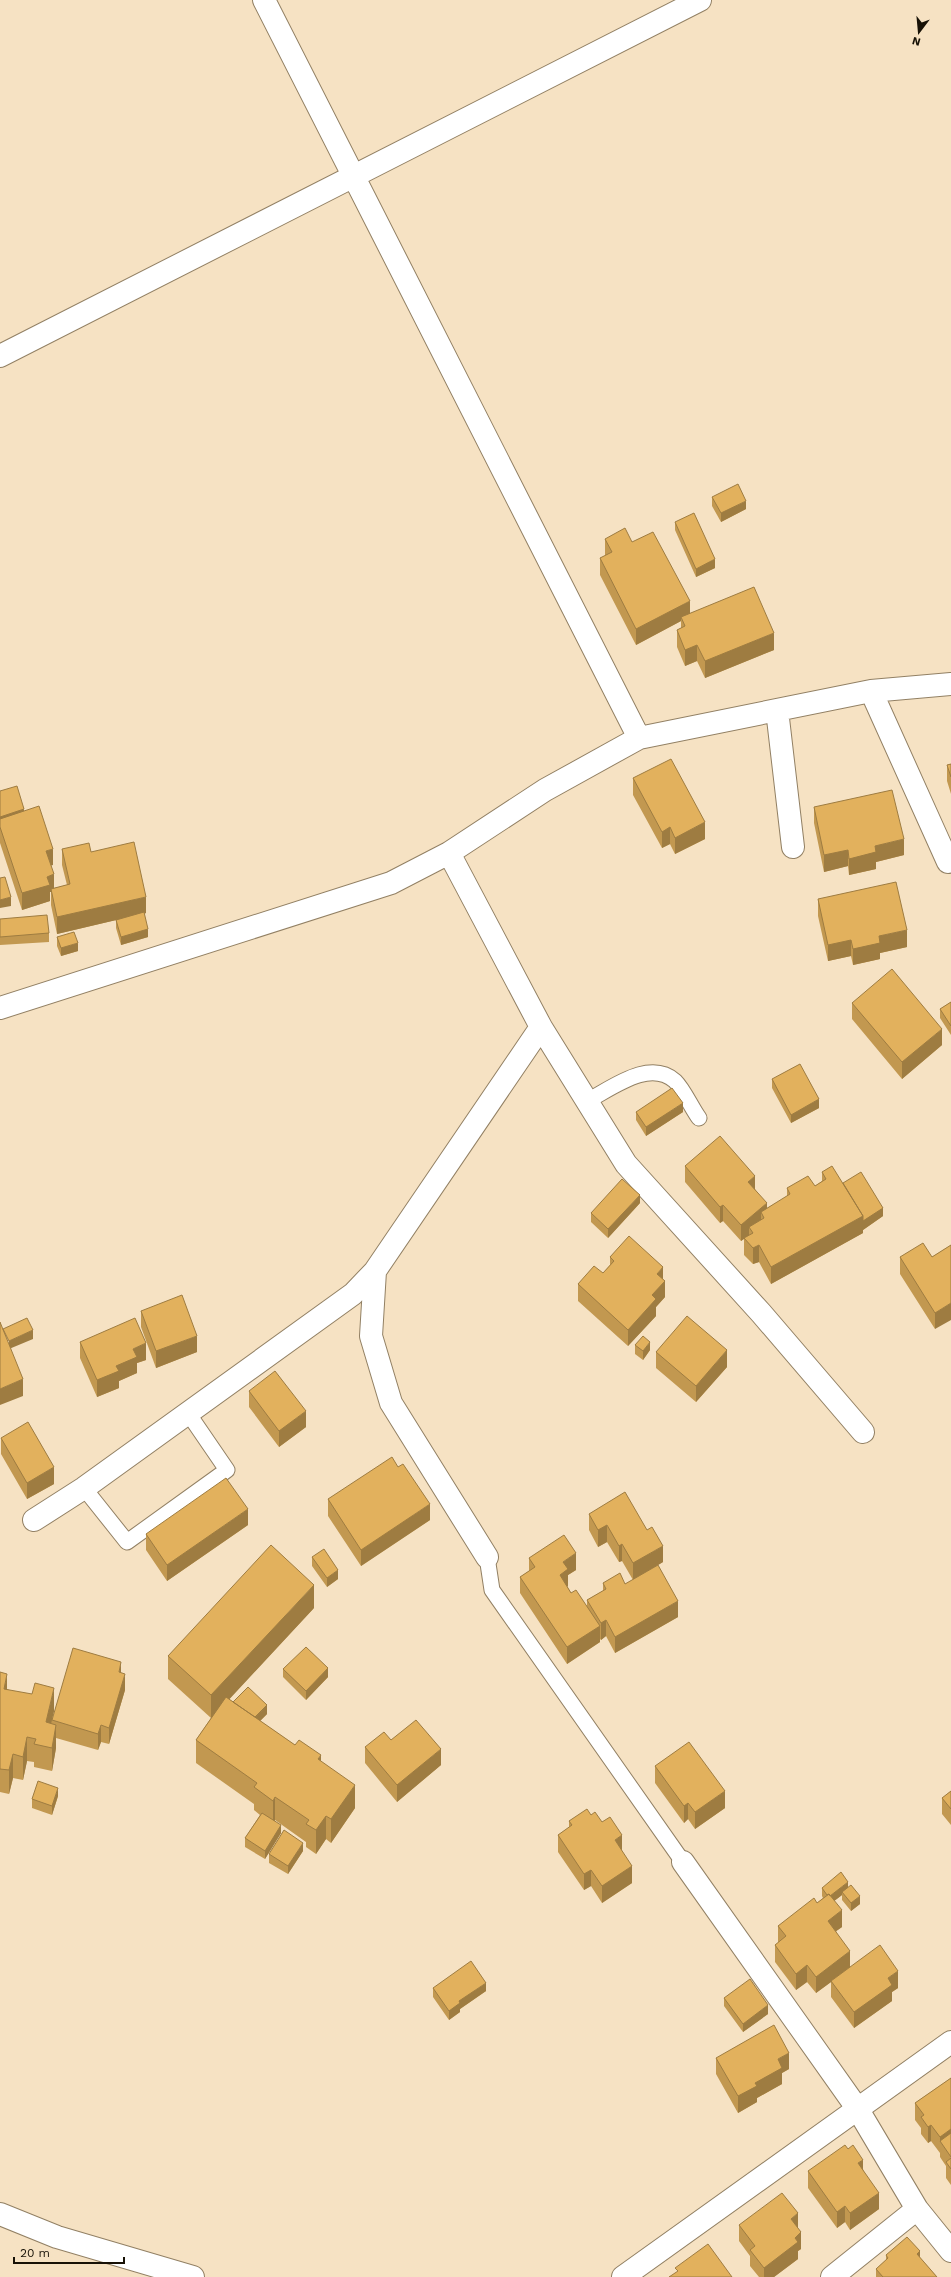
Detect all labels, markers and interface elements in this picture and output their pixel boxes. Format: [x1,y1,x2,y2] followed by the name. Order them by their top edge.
[899,12,939,52] north arrow
[911,34,922,49] text: N
[14,2239,124,2265] scale bar
[20,2246,50,2260] text: 20 m

